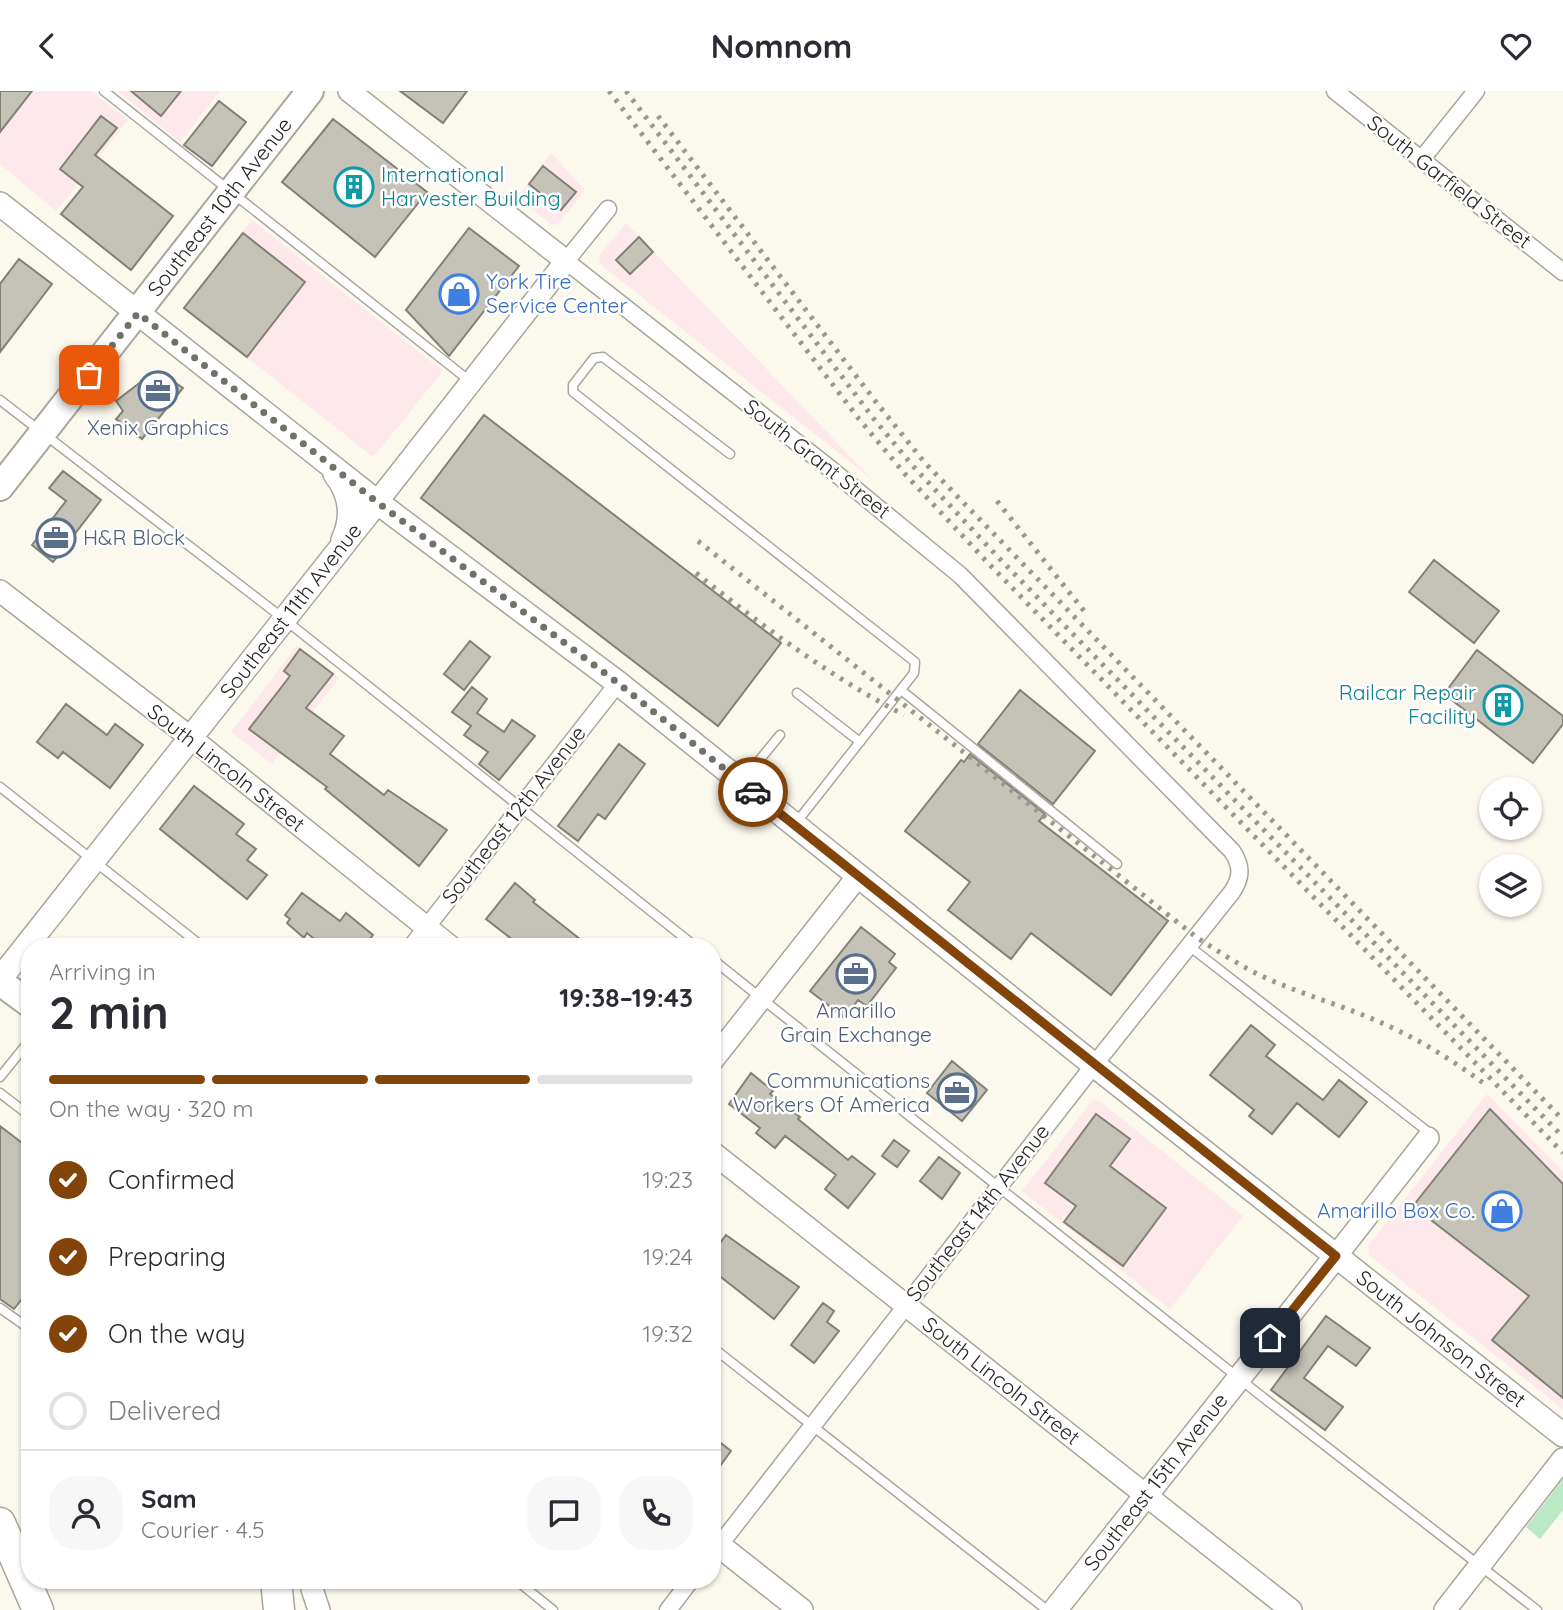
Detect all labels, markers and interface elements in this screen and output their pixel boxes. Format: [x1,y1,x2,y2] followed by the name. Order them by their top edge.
[711,26,852,66] text: Nomnom
[28,27,66,65] icon: back
[1497,27,1535,65] icon: heart
[1362,109,1537,253] street label: South Garfield Street
[141,112,297,301] street label: Southeast 10th Avenue
[381,161,561,211] place label: International Harvester Building
[333,166,375,208] building icon: International Harvester Building
[486,268,628,318] place label: York Tire Service Center
[438,273,480,315] shop icon: York Tire Service Center
[59,345,119,405] pin
[70,356,108,394] icon: bag
[137,370,179,412] office icon: Xenix Graphics
[739,393,896,523] street label: South Grant Street
[87,414,229,440] place label: Xenix Graphics
[35,517,77,559] office icon: H&R Block
[214,518,367,703] street label: Southeast 11th Avenue
[83,524,185,550] place label: H&R Block
[1339,679,1476,729] place label: Railcar Repair Facility
[1482,684,1524,726] building icon: Railcar Repair Facility
[143,698,311,837] street label: South Lincoln Street
[436,720,591,909] street label: Southeast 12th Avenue
[718,757,788,827] courier
[734,773,772,811] icon: car
[1479,777,1542,917] map controls
[1479,777,1542,840] button: locate
[1479,854,1542,917] button: layers
[835,953,877,995] office icon: Amarillo Grain Exchange
[49,957,156,986] text: Arriving in
[559,981,693,1014] text: 19:38–19:43
[49,983,169,1041] text: 2 min
[780,997,932,1047] place label: Amarillo Grain Exchange
[733,1067,930,1117] place label: Communications Workers Of America
[936,1072,978,1114] office icon: Communications Workers Of America
[49,1094,254,1123] text: On the way · 320 m
[900,1118,1055,1306] street label: Southeast 14th Avenue
[49,1161,87,1199] icon: check
[108,1163,235,1196] text: Confirmed
[643,1165,693,1194] text: 19:23
[1481,1190,1523,1232] shop icon: Amarillo Box Co.
[1317,1197,1475,1223] place label: Amarillo Box Co.
[49,1238,87,1276] icon: check
[108,1240,226,1273] text: Preparing
[643,1242,693,1271] text: 19:24
[1352,1264,1531,1412] street label: South Johnson Street
[1240,1308,1300,1368] pin
[918,1311,1086,1450] street label: South Lincoln Street
[49,1315,87,1353] icon: check
[108,1317,246,1350] text: On the way
[643,1319,693,1348] text: 19:32
[1251,1319,1289,1357] icon: home
[1078,1387,1233,1576] street label: Southeast 15th Avenue
[108,1394,221,1427] text: Delivered
[49,1476,123,1550] button: person
[527,1476,601,1550] button: chat
[619,1476,693,1550] button: phone
[141,1482,197,1515] text: Sam
[141,1515,265,1544] text: Courier · 4.5

